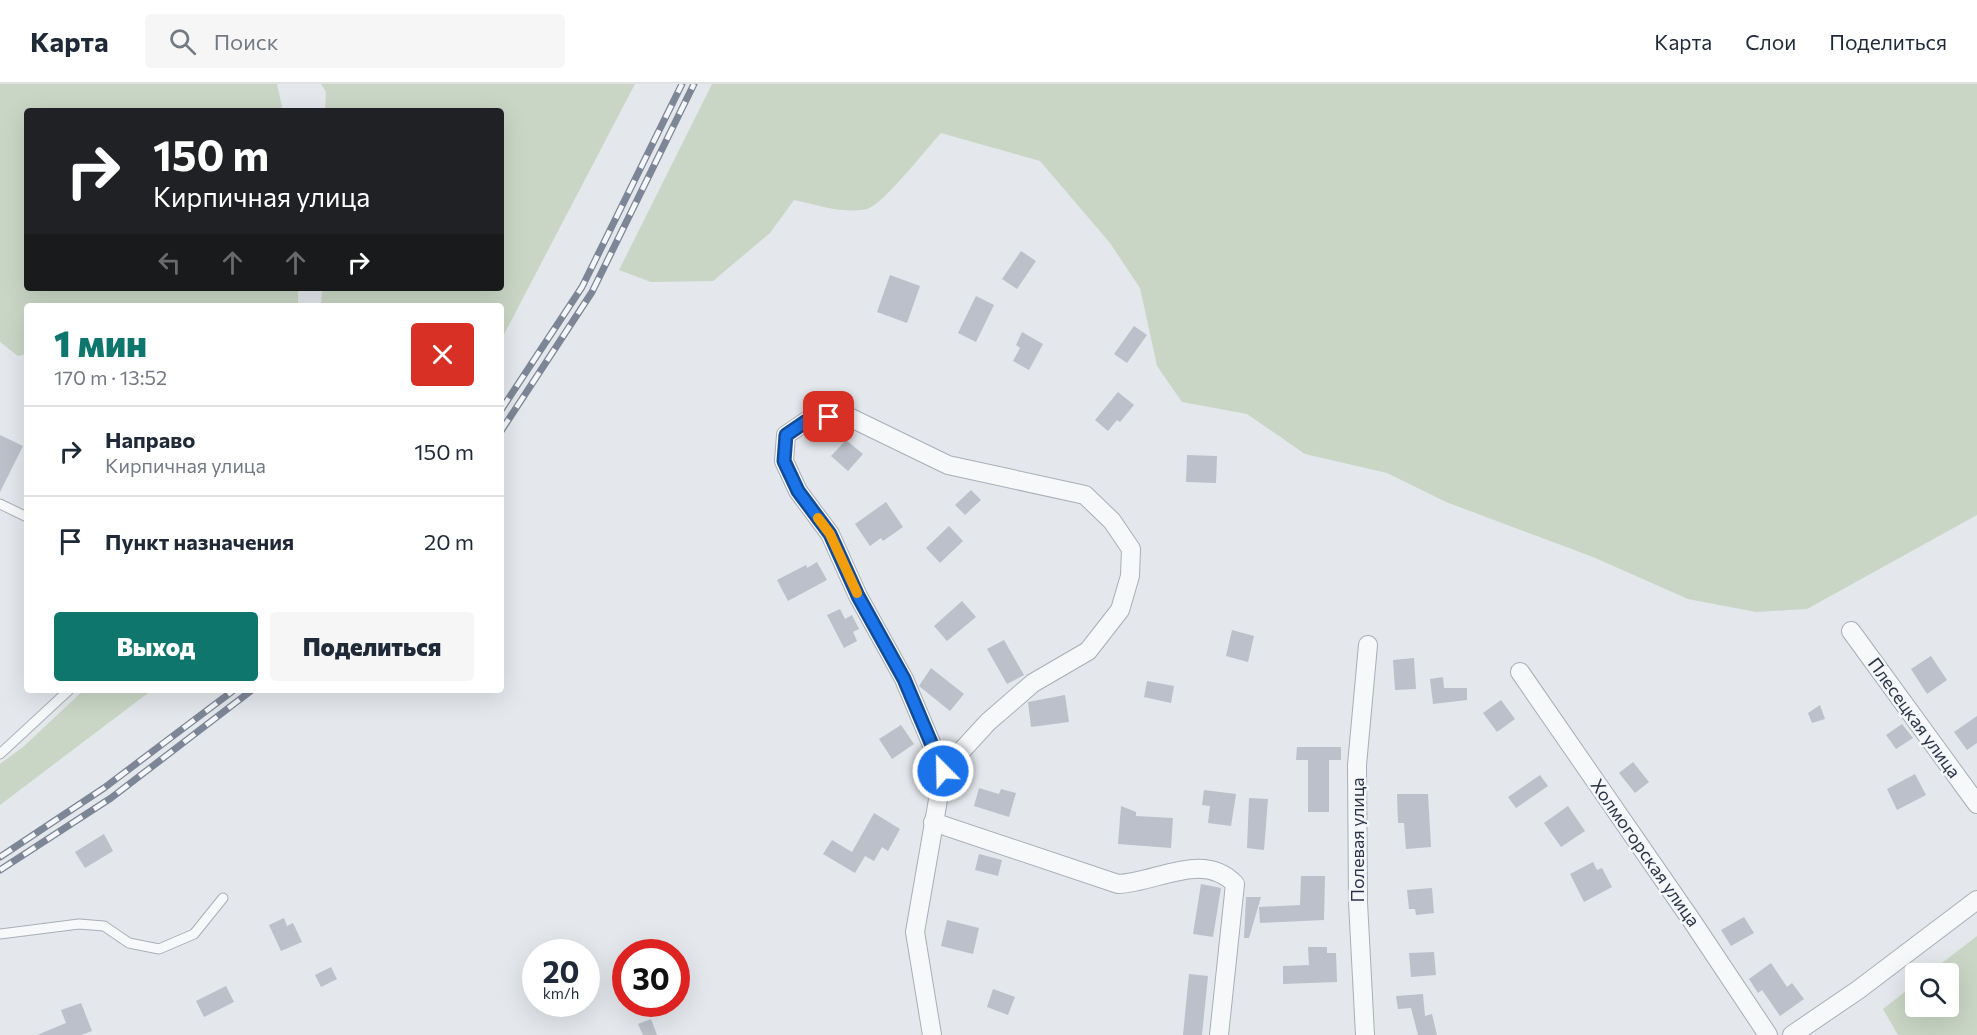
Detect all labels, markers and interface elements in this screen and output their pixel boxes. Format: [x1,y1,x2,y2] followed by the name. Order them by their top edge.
[145,14,565,68] search box
[30,24,109,58] text: Карта
[166,25,199,58] icon: search
[214,28,278,55] text: Поиск
[1654,29,1712,54] text: Карта
[1745,29,1796,54] text: Слои
[1829,29,1947,54] text: Поделиться
[153,128,269,180] text: 150 m
[54,132,132,210] icon: right
[153,180,370,213] text: Кирпичная улица
[153,246,186,279] icon: left
[216,246,249,279] icon: ahead
[279,246,312,279] icon: ahead
[342,246,375,279] icon: right
[54,320,147,364] text: 1 мин
[411,323,474,386] button: close
[54,365,167,389] text: 170 m · 13:52
[803,391,854,442] pin
[812,400,845,433] icon: arrive
[105,426,195,453] text: Направо
[54,435,87,468] icon: right
[414,438,474,465] text: 150 m
[105,453,266,477] text: Кирпичная улица
[54,525,87,558] icon: arrive
[105,528,294,555] text: Пункт назначения
[424,528,474,555] text: 20 m
[54,612,258,681] button: Выход
[270,612,474,681] button: Поделиться
[1864,653,1966,782] street label: Плесецкая улица
[911,739,975,803] position arrow
[1587,774,1705,930] street label: Холмогорская улица
[1346,778,1368,902] street label: Полевая улица
[612,939,690,1017] speed limit sign: 30
[543,952,579,989] text: 20
[1905,963,1959,1017] map controls
[1905,963,1959,1017] button: search
[543,984,579,1002] text: km/h

